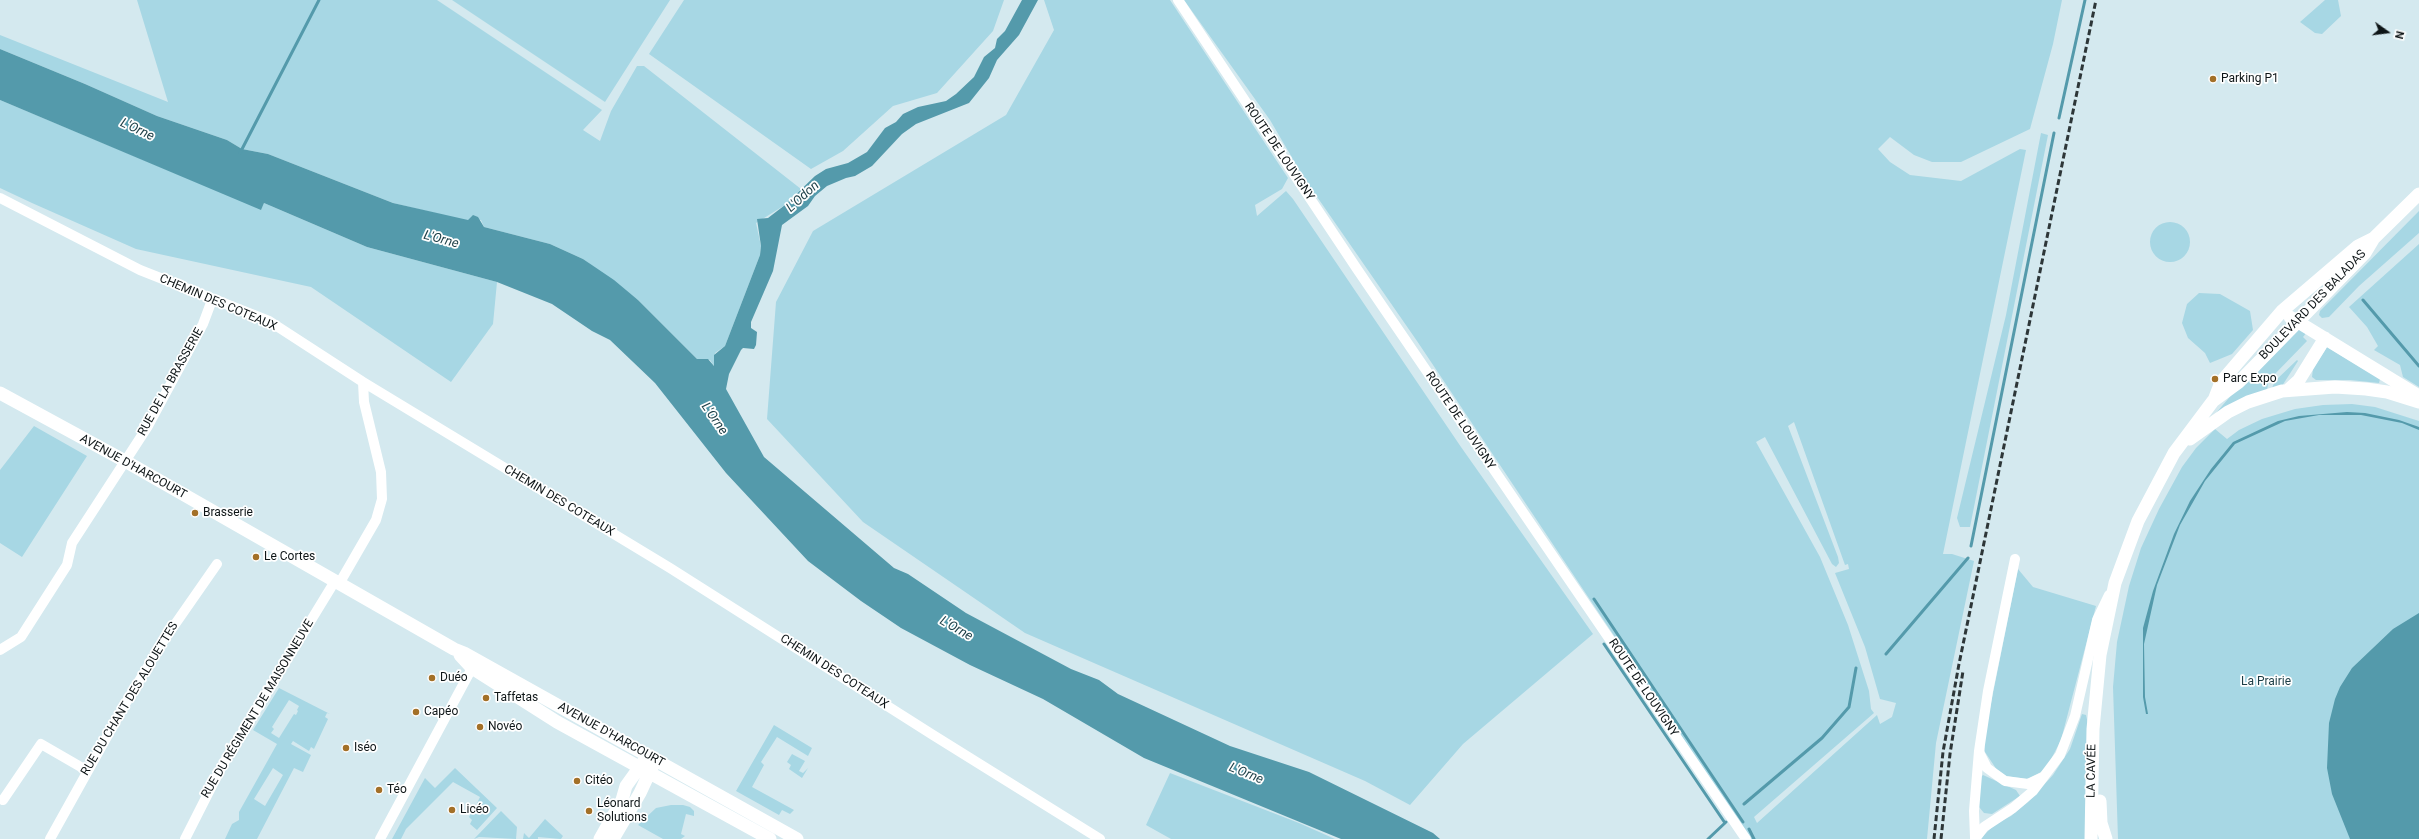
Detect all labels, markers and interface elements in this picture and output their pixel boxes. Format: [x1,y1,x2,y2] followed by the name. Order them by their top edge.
[2367,12,2407,52] north arrow
[2392,30,2406,40] text: N
[2221,72,2279,86] place label: Parking P1
[2208,74,2218,84] marker: Parking P1
[1241,100,1317,204] street label: ROUTE DE LOUVIGNY
[118,115,156,145] water label: L'Orne
[783,178,823,216] water label: L'Odon
[422,228,460,252] water label: L'Orne
[2257,247,2369,363] street label: BOULEVARD DES BALADAS
[157,272,279,334] street label: CHEMIN DES COTEAUX
[135,325,207,439] street label: RUE DE LA BRASSERIE
[1422,369,1498,473] street label: ROUTE DE LOUVIGNY
[2223,372,2277,386] place label: Parc Expo
[2210,374,2220,384] marker: Parc Expo
[697,400,731,438] water label: L'Orne
[77,432,189,502] street label: AVENUE D'HARCOURT
[501,462,617,540] street label: CHEMIN DES COTEAUX
[203,506,253,520] place label: Brasserie
[190,508,200,518] marker: Brasserie
[264,550,315,564] place label: Le Cortes
[251,552,261,562] marker: Le Cortes
[937,613,975,645] water label: L'Orne
[199,617,317,801] street label: RUE DU RÉGIMENT DE MAISONNEUVE
[78,620,182,778] street label: RUE DU CHANT DES ALOUETTES
[777,632,891,712] street label: CHEMIN DES COTEAUX
[1605,636,1681,740] street label: ROUTE DE LOUVIGNY
[440,671,468,685] place label: Duéo
[427,673,437,683] marker: Duéo
[2241,675,2291,689] park label: La Prairie
[494,691,538,705] place label: Taffetas
[481,693,491,703] marker: Taffetas
[555,700,667,770] street label: AVENUE D'HARCOURT
[424,705,458,719] place label: Capéo
[411,707,421,717] marker: Capéo
[488,720,522,734] place label: Novéo
[475,722,485,732] marker: Novéo
[354,741,377,755] place label: Iséo
[341,743,351,753] marker: Iséo
[2084,744,2100,798] street label: LA CAVÉE
[1227,760,1265,788] water label: L'Orne
[585,774,613,788] place label: Citéo
[572,776,582,786] marker: Citéo
[387,783,407,797] place label: Téo
[374,785,384,795] marker: Téo
[597,797,647,825] place label: Léonard Solutions
[460,803,489,817] place label: Licéo
[447,805,457,815] marker: Licéo
[584,806,594,816] marker: Léonard Solutions

